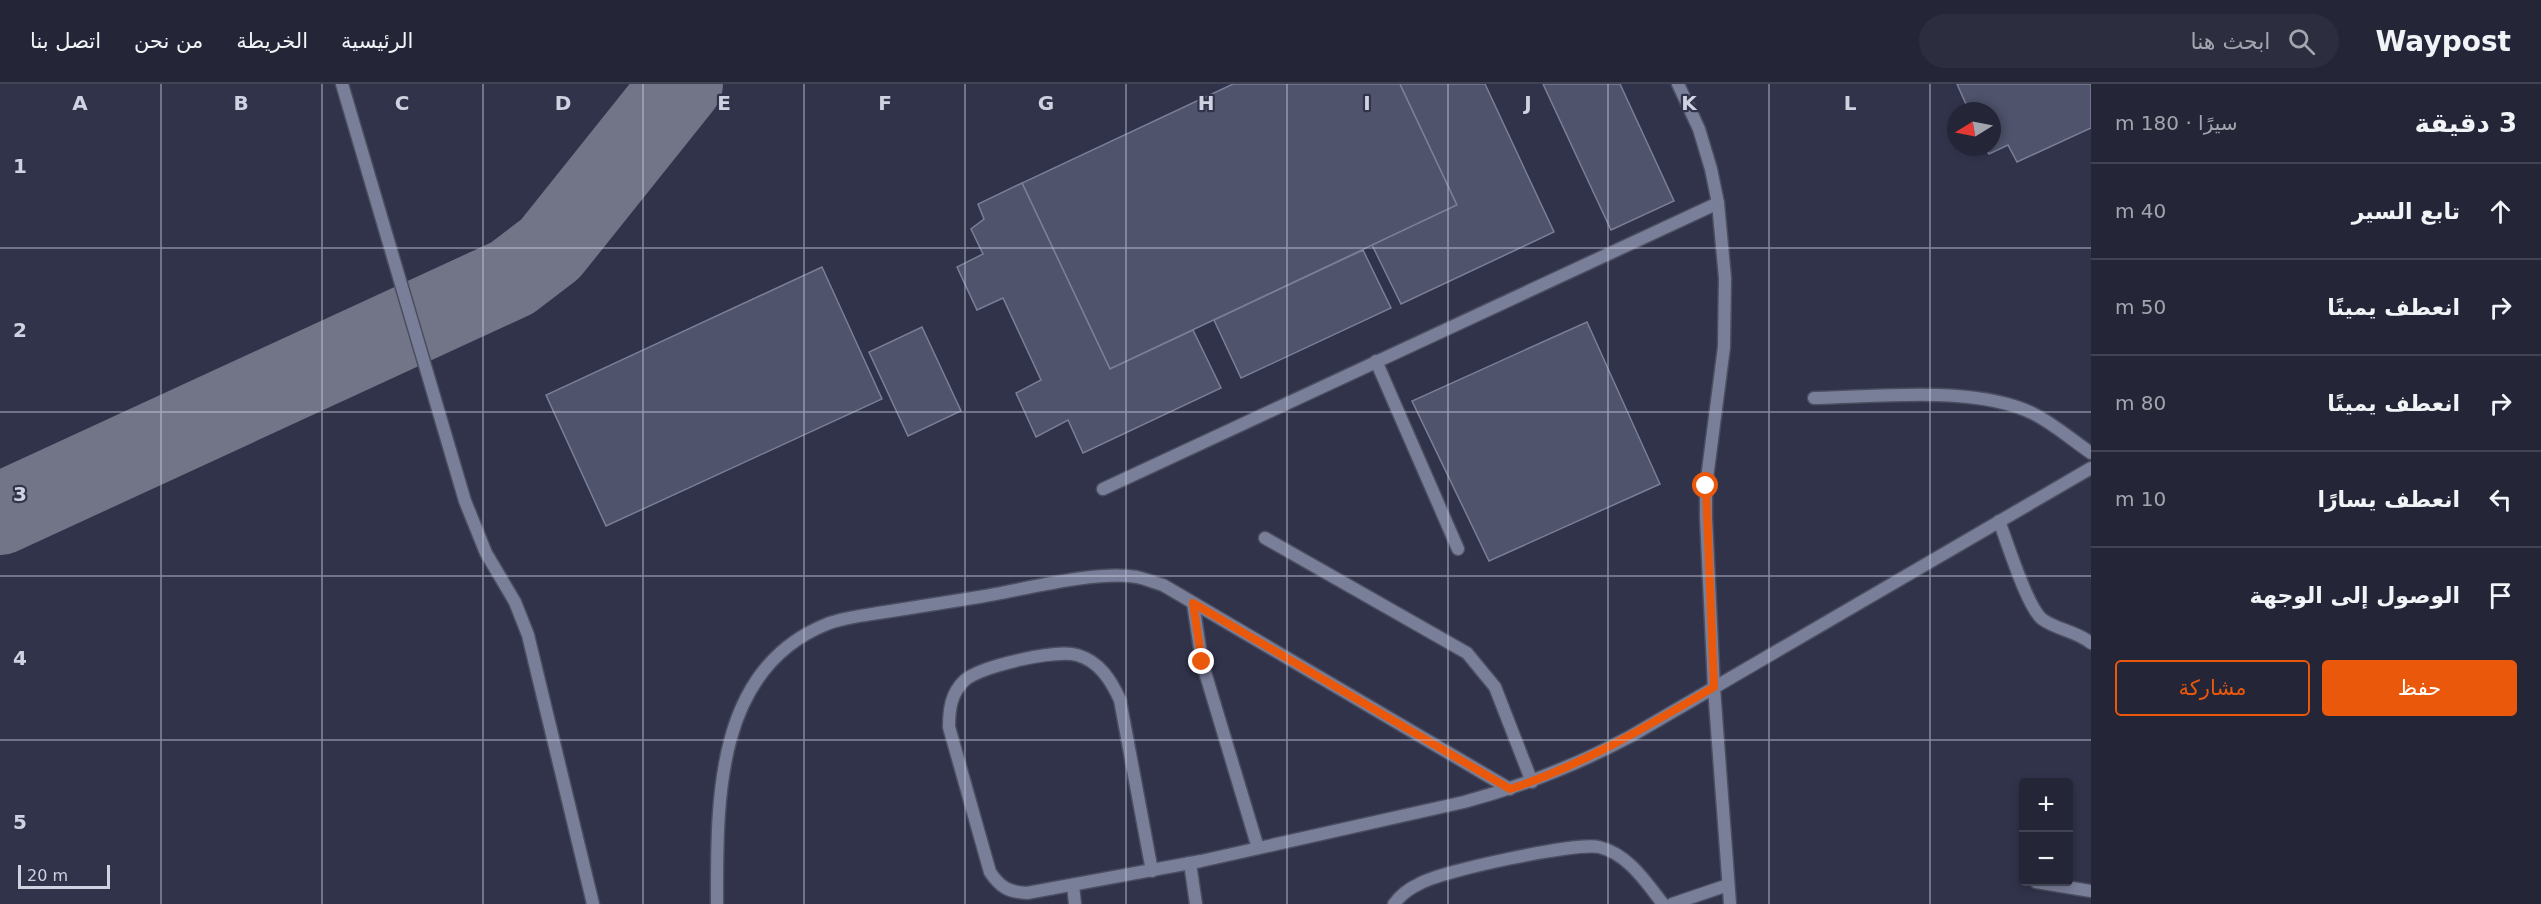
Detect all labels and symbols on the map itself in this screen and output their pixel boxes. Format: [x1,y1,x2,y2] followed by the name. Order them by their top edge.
[72,91,88,115] text: A
[233,91,249,115] text: B
[395,91,409,115] text: C
[555,91,571,115] text: D
[717,91,731,115] text: E
[878,91,892,115] text: F
[1038,91,1054,115] text: G
[1198,91,1214,115] text: H
[1363,91,1371,115] text: I
[1522,91,1532,115] text: J
[1681,91,1698,115] text: K
[1844,91,1857,115] text: L
[1947,102,2001,156] north arrow
[13,154,27,178] text: 1
[13,318,27,342] text: 2
[1692,472,1718,498] route start
[13,482,27,506] text: 3
[13,646,27,670] text: 4
[1188,648,1214,674] route end
[13,810,27,834] text: 5
[18,862,110,890] scale bar

